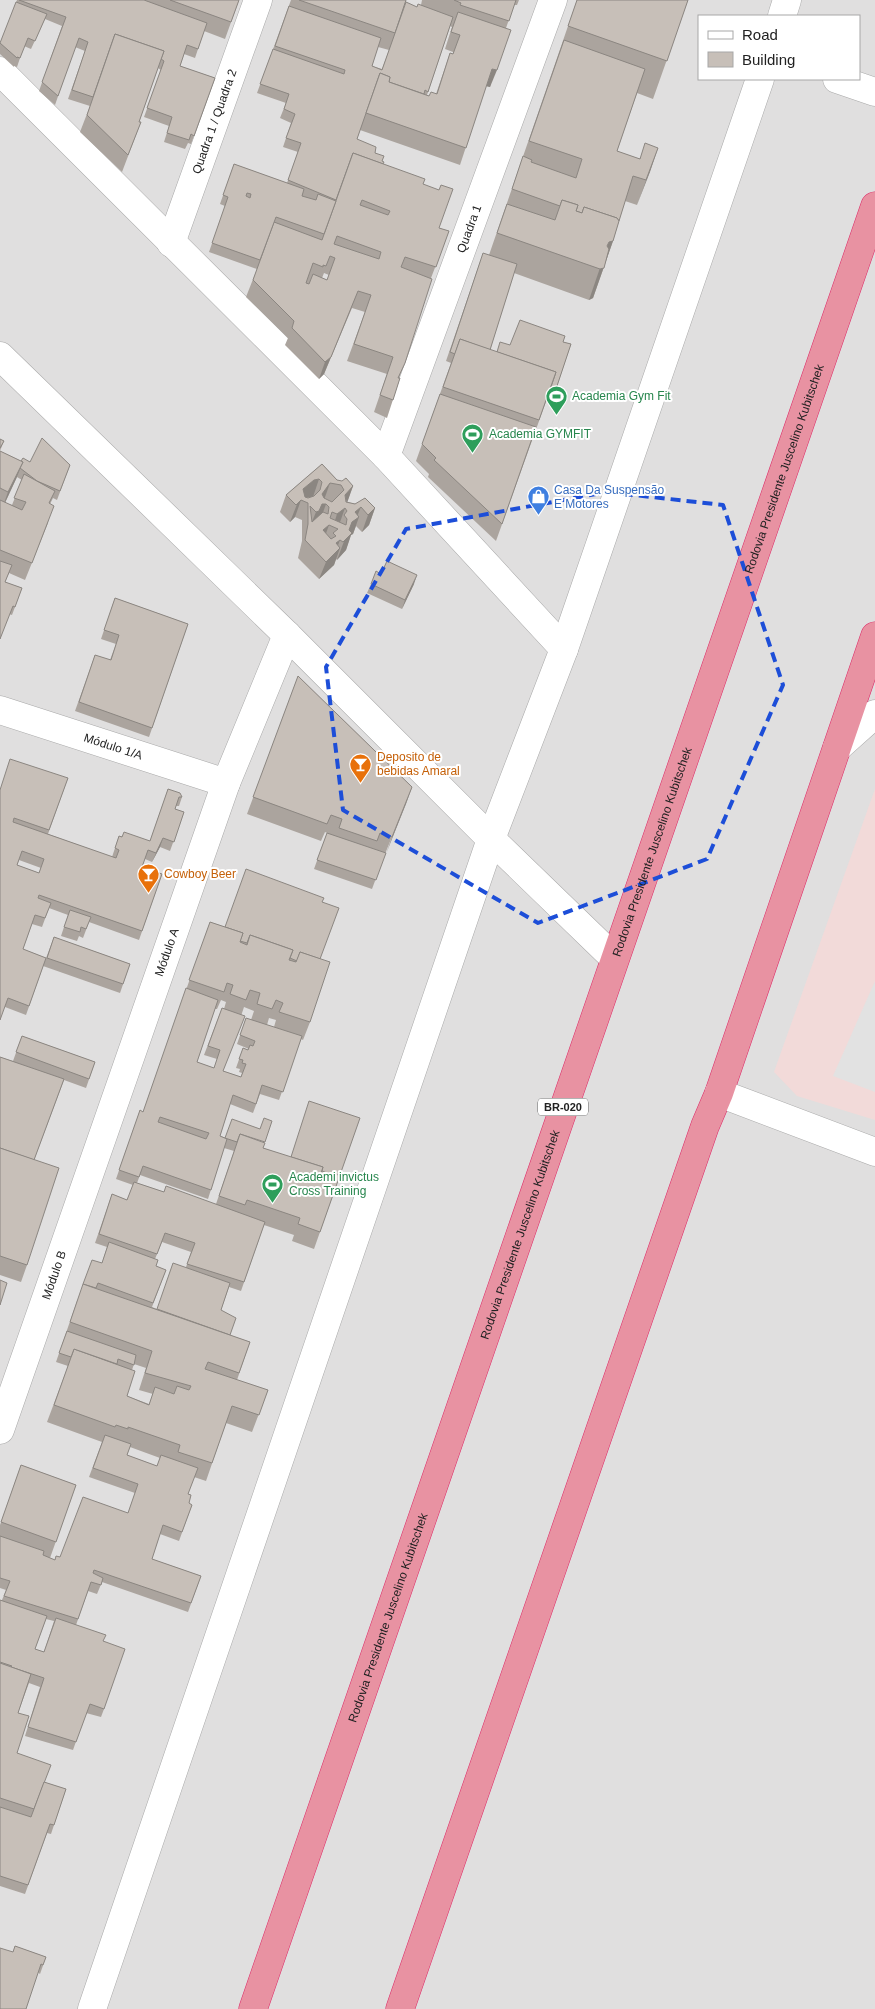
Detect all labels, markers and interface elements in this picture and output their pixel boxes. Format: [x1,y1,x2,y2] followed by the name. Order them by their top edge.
[698,15,860,80] legend
[742,26,778,43] text: Road
[742,51,795,68] text: Building
[189,67,240,176] street label: Quadra 1 / Quadra 2
[454,203,485,255] street label: Quadra 1
[742,362,827,576] street label: Rodovia Presidente Juscelino Kubitschek
[544,384,568,415] sports icon: Academia Gym Fit
[572,389,671,403] place label: Academia Gym Fit
[461,422,485,453] sports icon: Academia GYMFIT
[489,427,592,441] place label: Academia GYMFIT
[554,483,664,511] place label: Casa Da Suspensão E Motores
[526,485,550,516] shop icon: Casa Da Suspensão E Motores
[82,731,144,763] street label: Módulo 1/A
[610,744,695,958] street label: Rodovia Presidente Juscelino Kubitschek
[377,750,460,778] place label: Deposito de bebidas Amaral
[349,752,373,783] bar icon: Deposito de bebidas Amaral
[136,862,160,893] bar icon: Cowboy Beer
[164,867,236,881] place label: Cowboy Beer
[152,926,182,978] street label: Módulo A
[538,1098,588,1116] road number: BR-020
[478,1127,563,1341] street label: Rodovia Presidente Juscelino Kubitschek
[289,1170,379,1198] place label: Academi invictus Cross Training
[261,1172,285,1203] sports icon: Academi invictus Cross Training
[39,1249,69,1301] street label: Módulo B
[345,1510,431,1724] street label: Rodovia Presidente Juscelino Kubitschek

